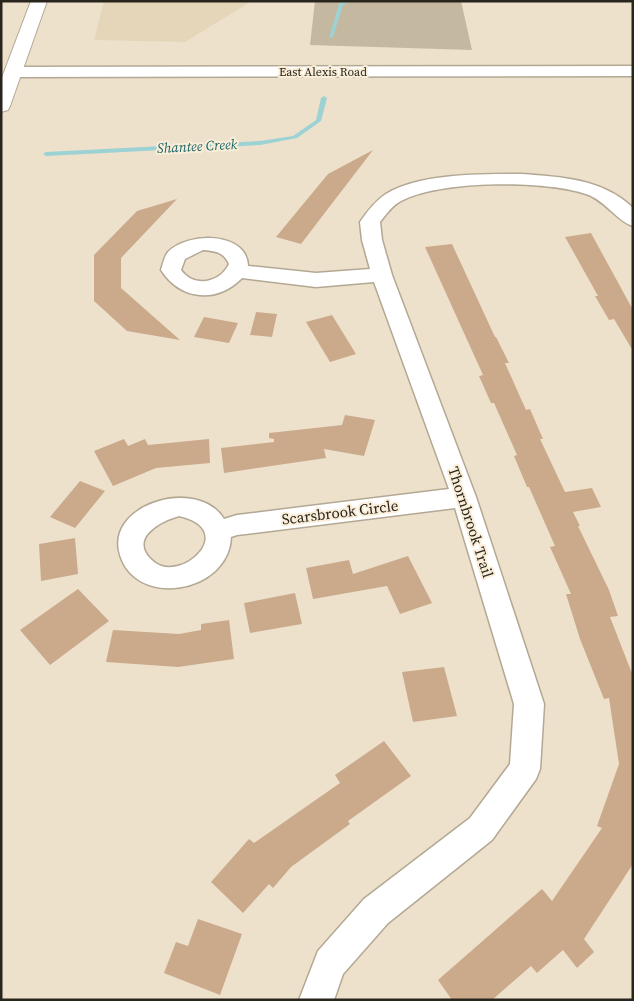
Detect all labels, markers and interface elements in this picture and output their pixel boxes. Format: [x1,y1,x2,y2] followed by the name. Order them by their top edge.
[279,64,367,80] street label: East Alexis Road
[156,134,238,158] water label: Shantee Creek
[443,464,499,581] street label: Thornbrook Trail
[280,494,400,530] street label: Scarsbrook Circle

